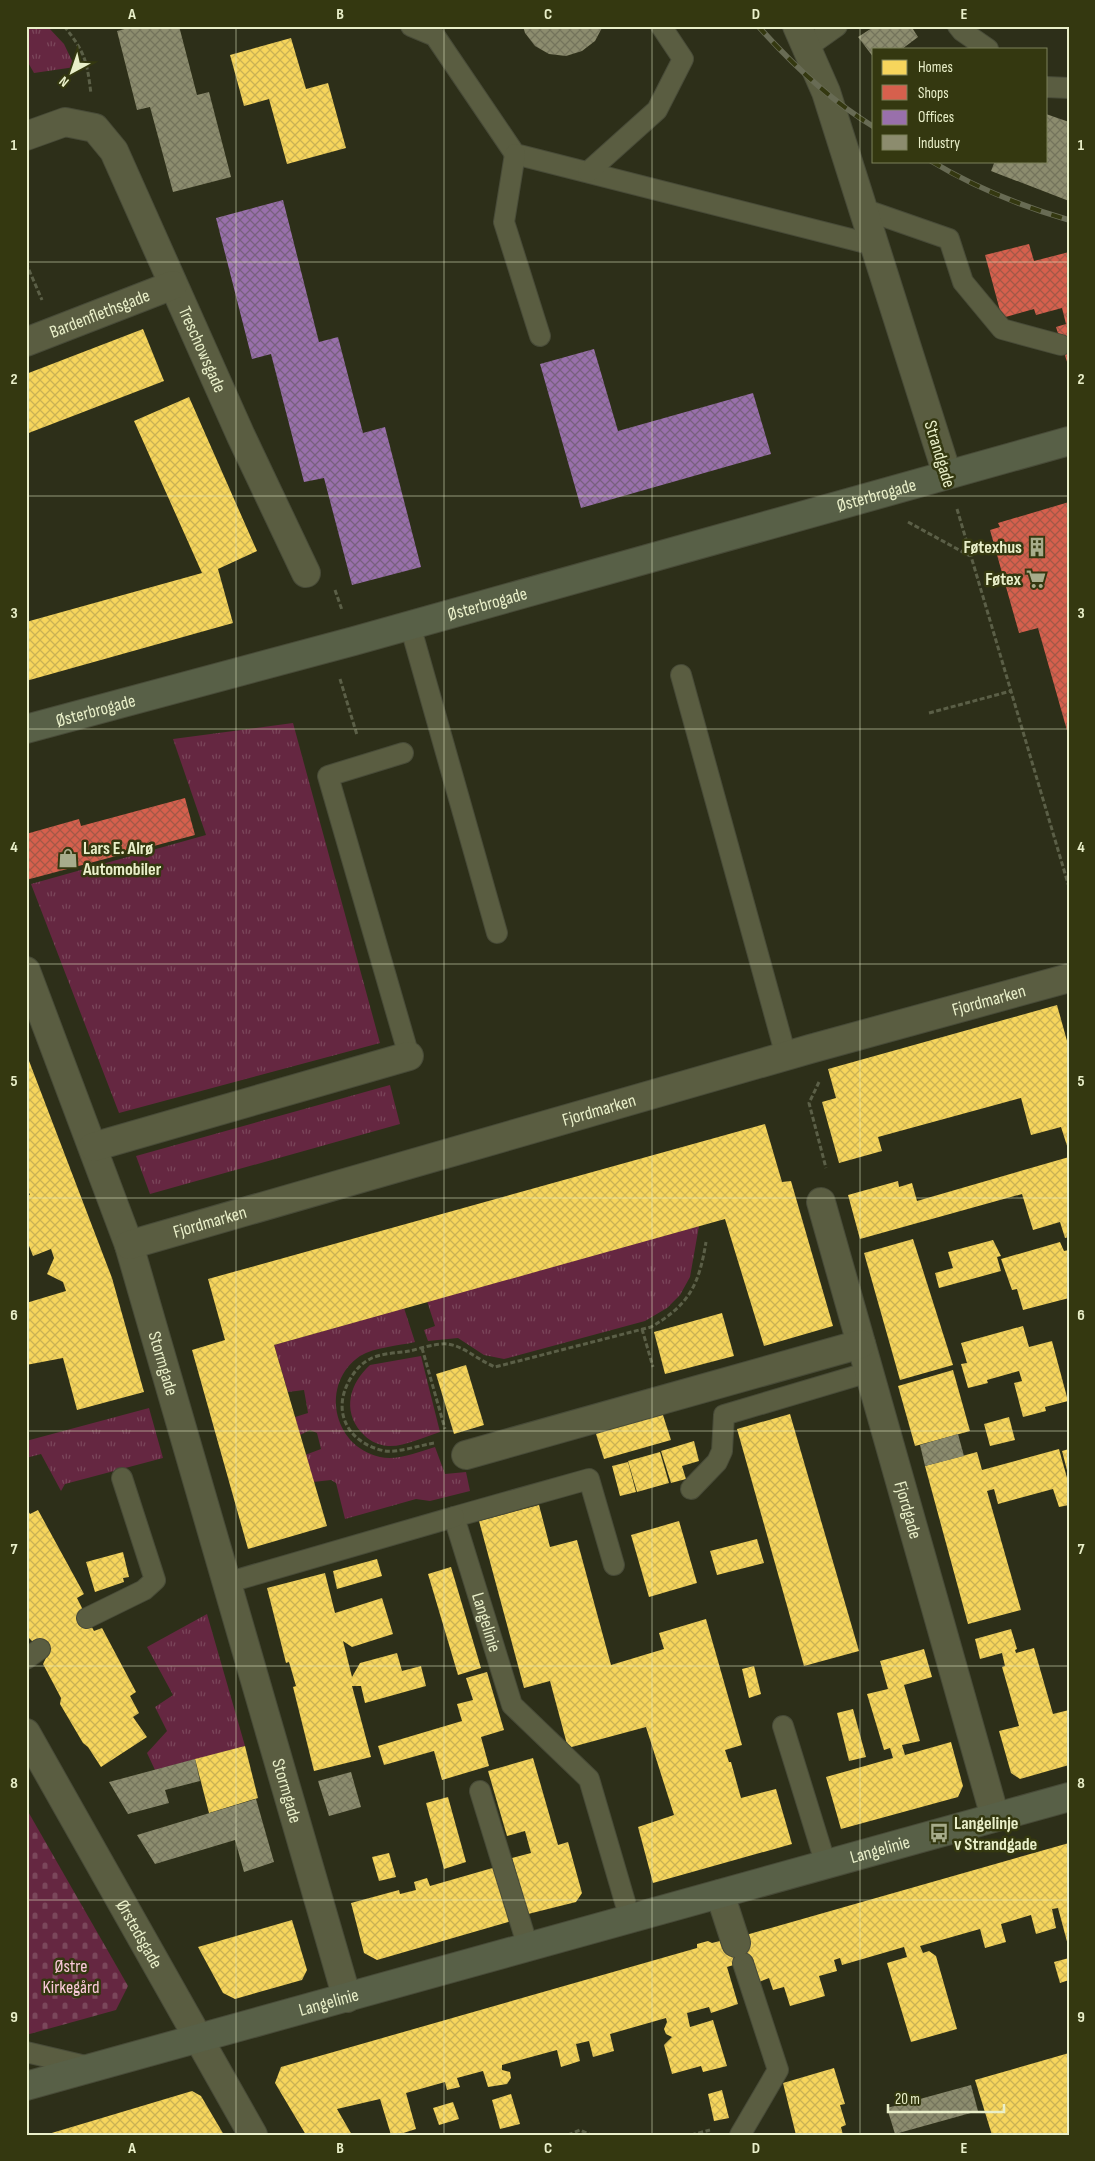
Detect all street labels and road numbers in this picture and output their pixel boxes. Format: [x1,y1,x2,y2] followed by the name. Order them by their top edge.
[47,285,153,343] street label: Bardenflethsgade
[174,303,230,396] street label: Treschowsgade
[919,418,960,490] street label: Strandgade
[834,474,919,516] street label: Østerbrogade
[445,583,530,625] street label: Østerbrogade
[54,690,138,732] street label: Østerbrogade
[950,980,1028,1021] street label: Fjordmarken
[560,1090,638,1131] street label: Fjordmarken
[171,1202,249,1243] street label: Fjordmarken
[144,1329,182,1398] street label: Stormgade
[890,1479,926,1541] street label: Fjordgade
[467,1590,505,1655] street label: Langelinie
[267,1756,306,1826] street label: Stormgade
[848,1832,912,1868] street label: Langelinie
[111,1896,167,1972] street label: Ørstedsgade
[296,1984,361,2021] street label: Langelinie

